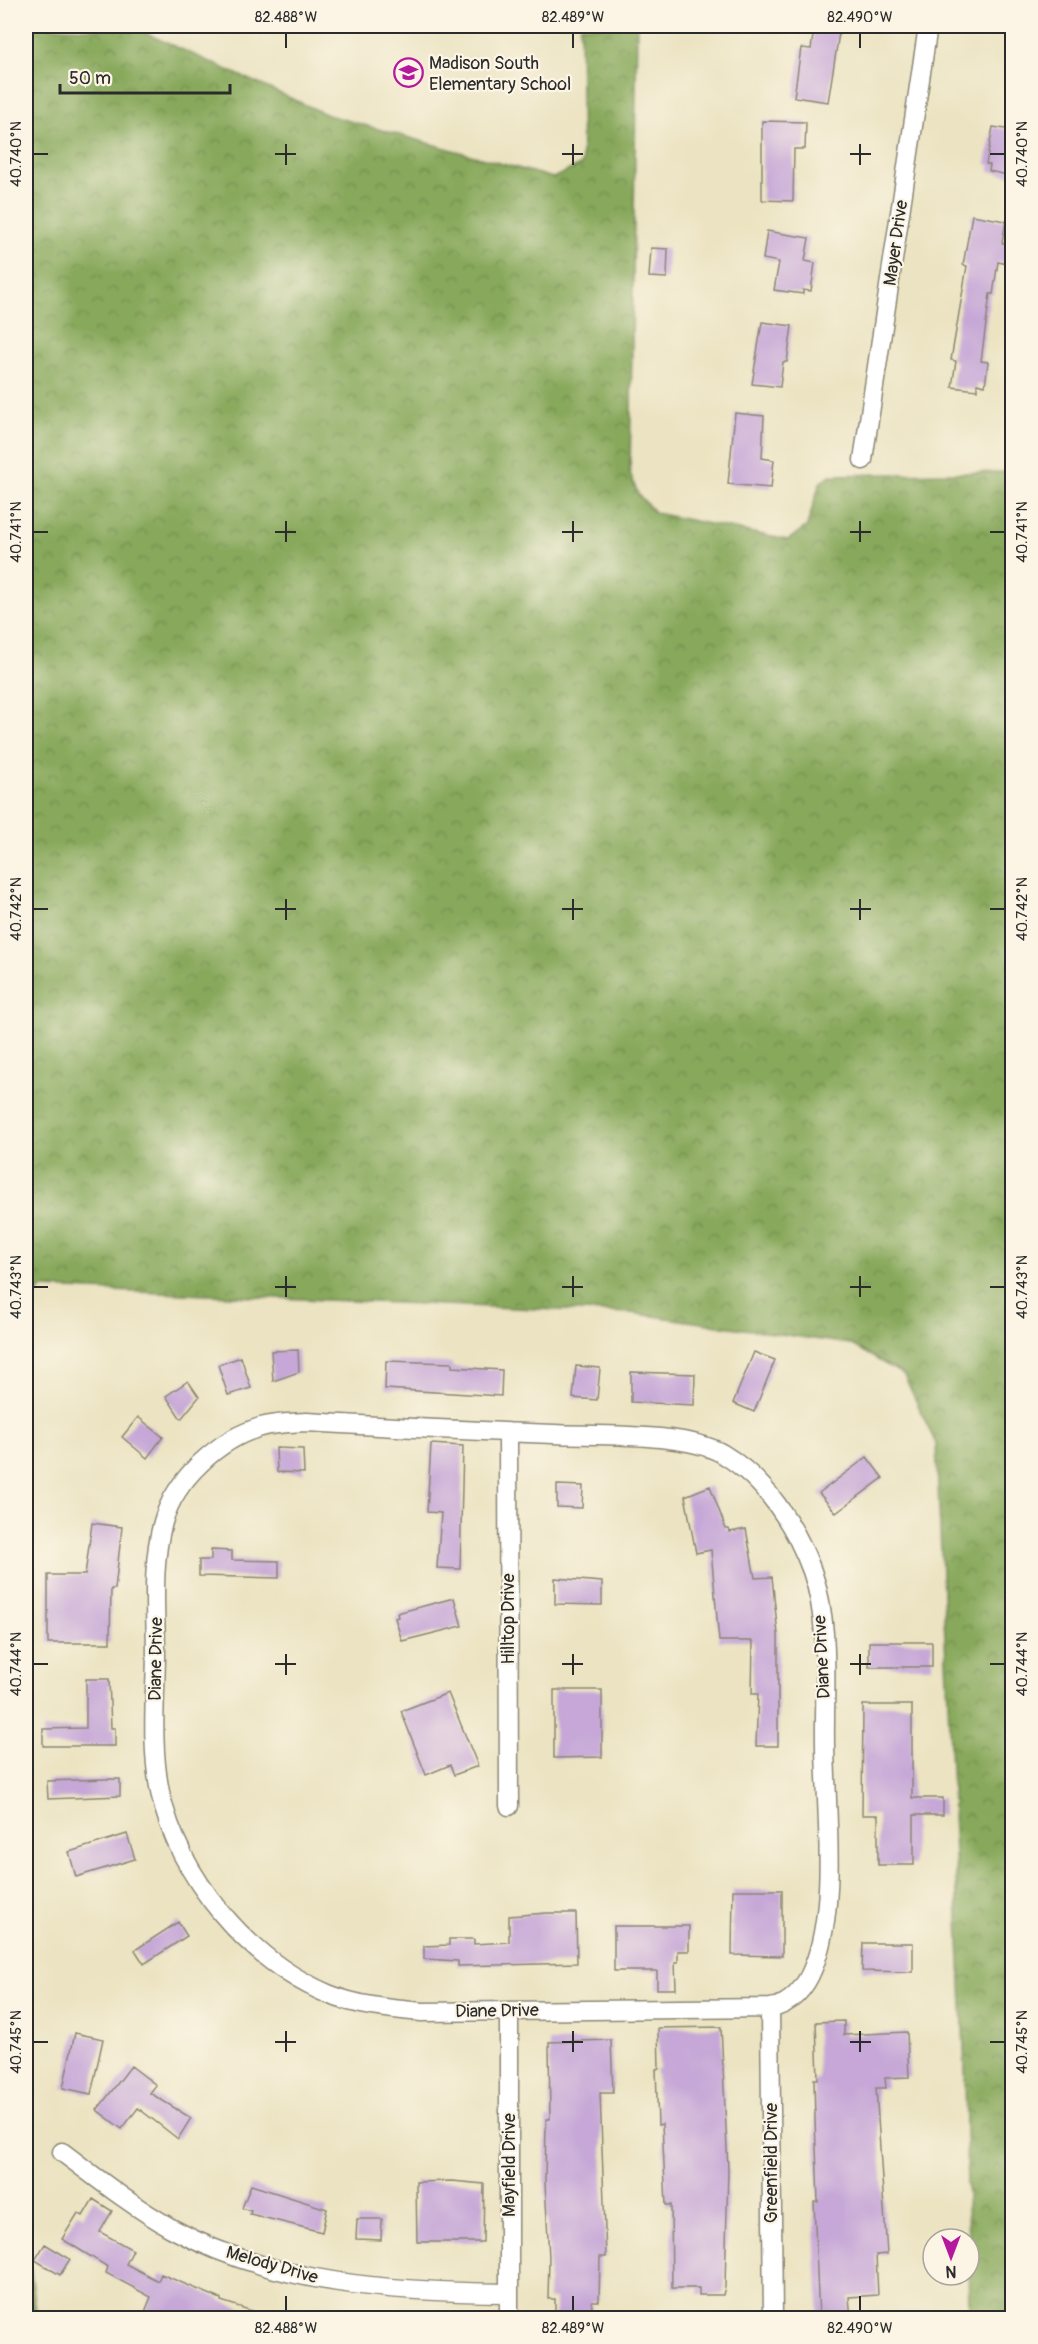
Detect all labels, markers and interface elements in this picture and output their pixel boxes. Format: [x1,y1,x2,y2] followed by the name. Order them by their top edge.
[255,8,317,27] text: 82.488°W
[542,8,604,27] text: 82.489°W
[827,8,893,27] text: 82.490°W
[429,52,571,96] place label: Madison South Elementary School
[60,57,230,95] scale bar
[392,57,424,89] school or university icon: Madison South Elementary School
[69,67,111,90] text: 50 m
[7,121,26,187] text: 40.740°N
[1013,121,1032,187] text: 40.740°N
[879,198,913,287] street label: Mayer Drive
[7,501,26,563] text: 40.741°N
[1013,501,1032,563] text: 40.741°N
[7,877,26,941] text: 40.742°N
[1013,877,1032,941] text: 40.742°N
[7,1255,26,1319] text: 40.743°N
[1013,1255,1032,1319] text: 40.743°N
[497,1573,520,1665] street label: Hilltop Drive
[808,1614,836,1699] street label: Diane Drive
[144,1617,168,1701] street label: Diane Drive
[7,1632,26,1696] text: 40.744°N
[1013,1632,1032,1696] text: 40.744°N
[455,1999,539,2023] street label: Diane Drive
[7,2010,26,2074] text: 40.745°N
[1013,2010,1032,2074] text: 40.745°N
[760,2103,783,2223] street label: Greenfield Drive
[498,2113,521,2217] street label: Mayfield Drive
[921,2227,981,2287] north arrow
[223,2241,321,2289] street label: Melody Drive
[945,2261,956,2281] text: N
[255,2319,317,2338] text: 82.488°W
[542,2319,604,2338] text: 82.489°W
[827,2319,893,2338] text: 82.490°W

